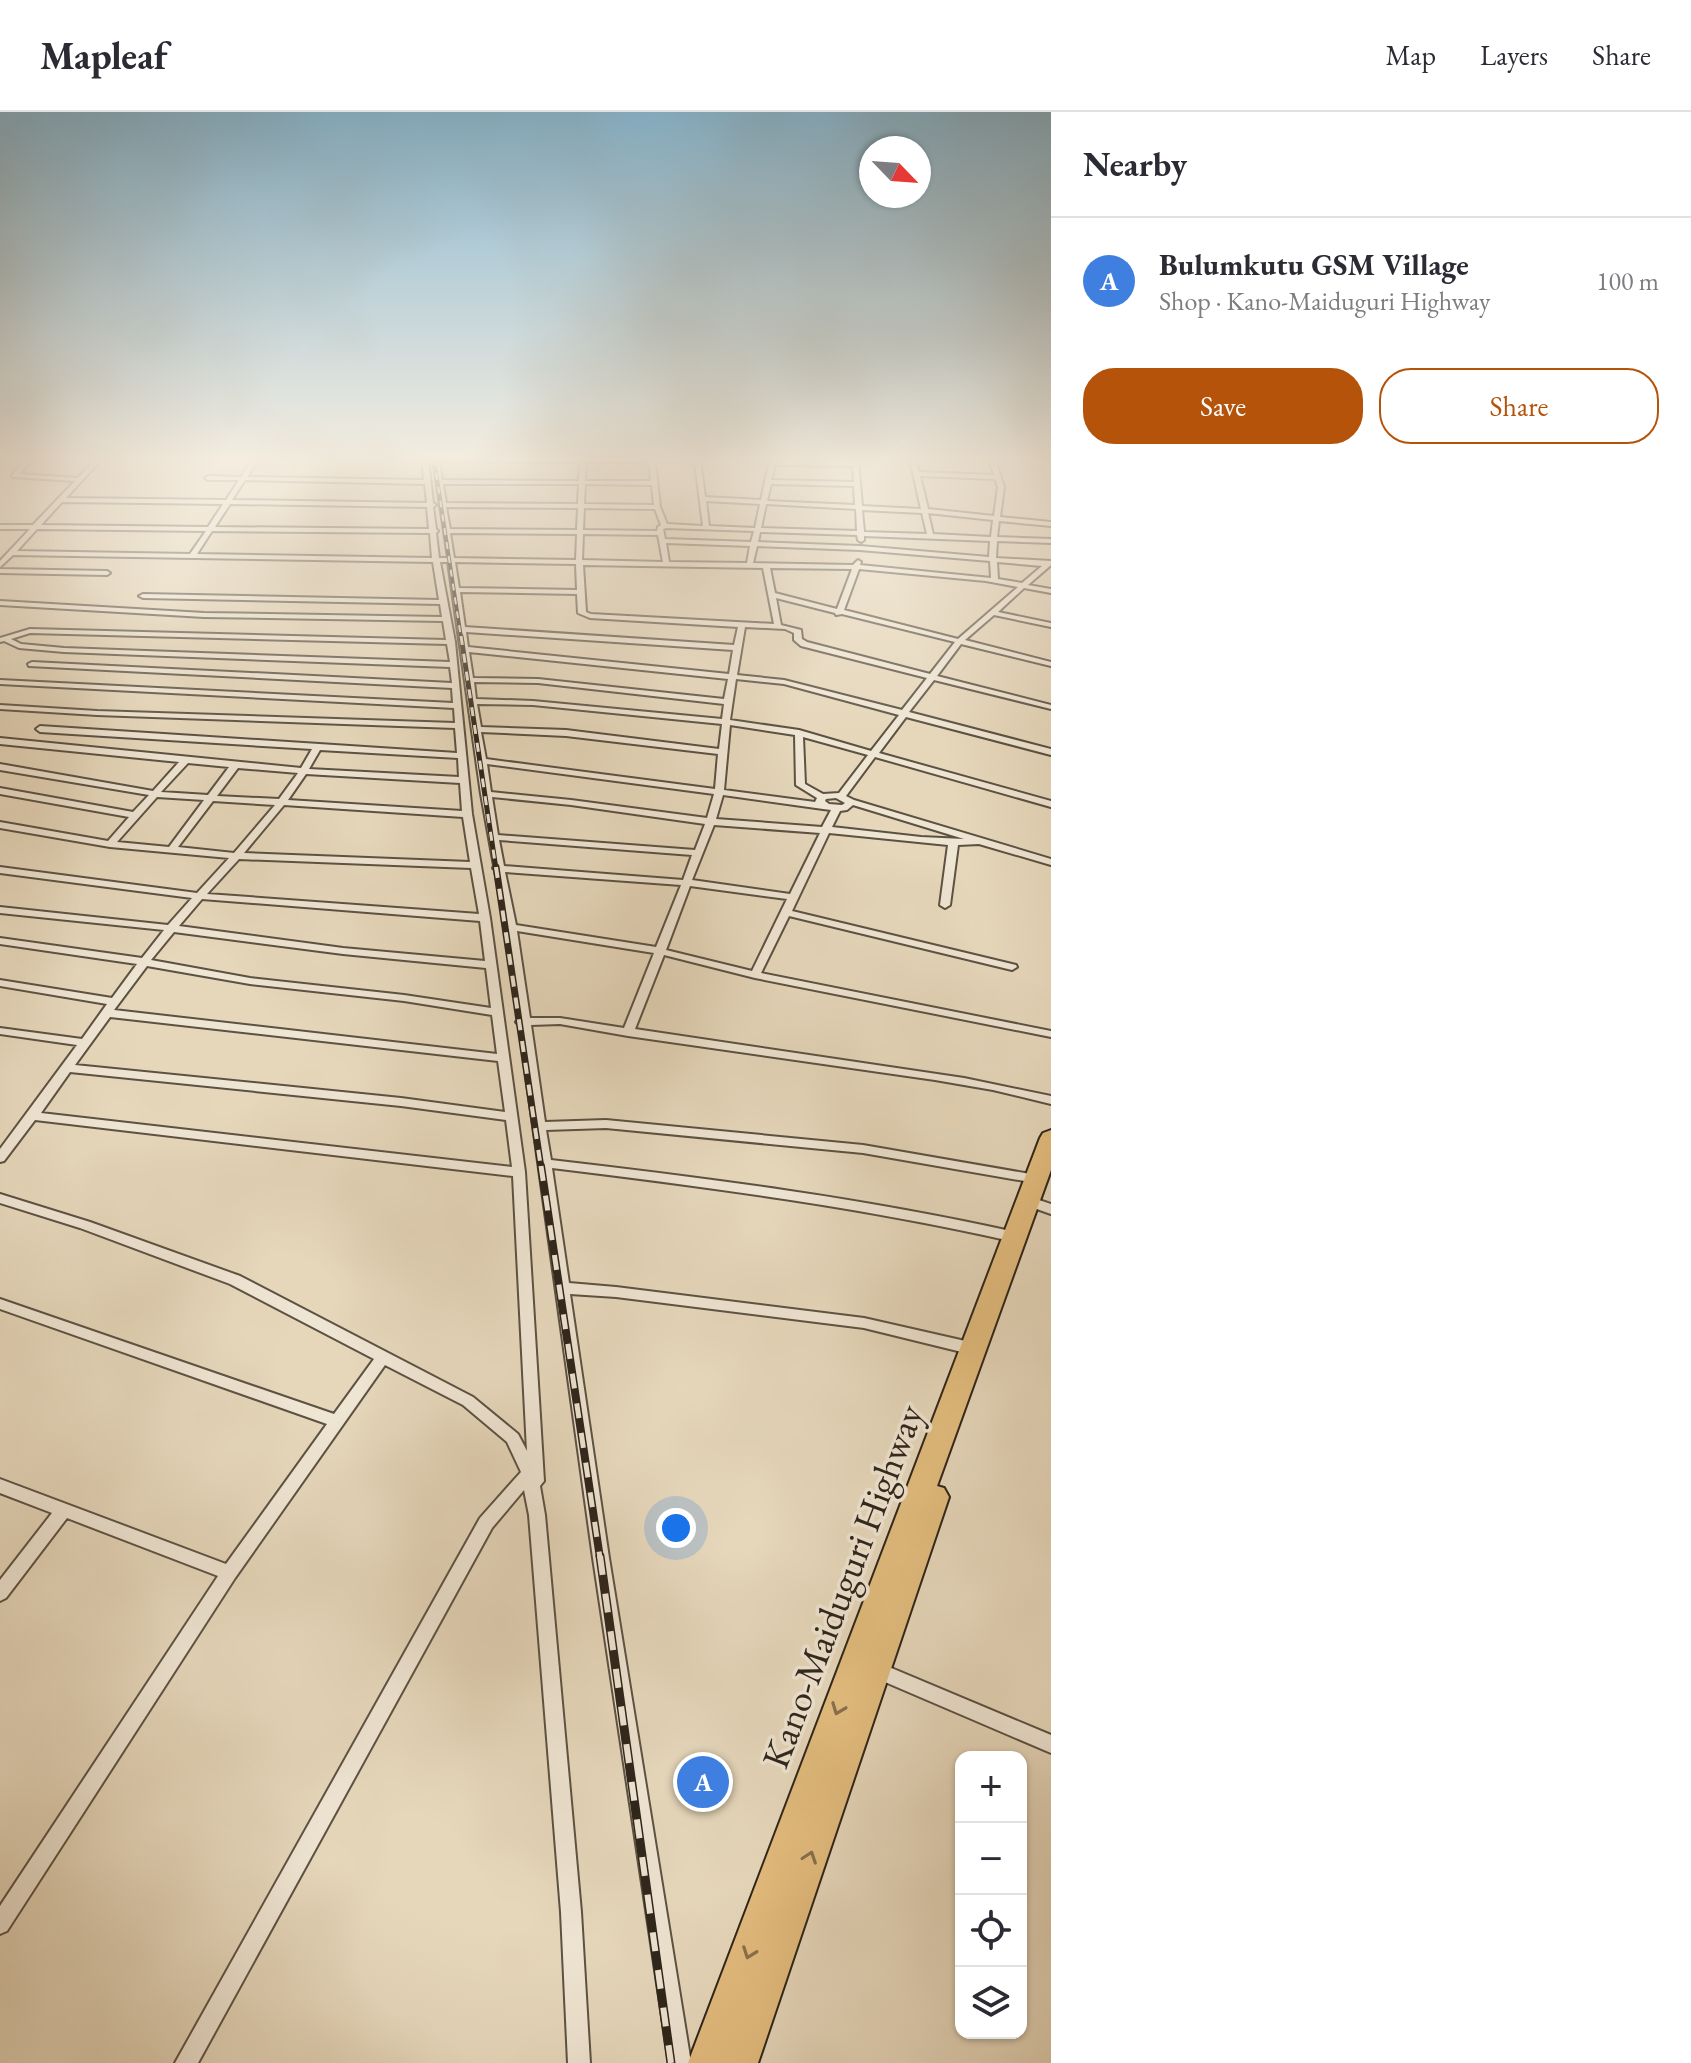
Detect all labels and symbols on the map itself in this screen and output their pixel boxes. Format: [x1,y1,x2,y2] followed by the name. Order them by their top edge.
[859,136,931,208] north arrow
[750,1397,934,1775] street label: Kano-Maiduguri Highway
[656,1508,696,1548] your location
[831,1701,848,1715] one-way arrow
[677,1752,729,1812] pin: A
[800,1851,817,1865] one-way arrow
[742,1946,759,1960] one-way arrow

